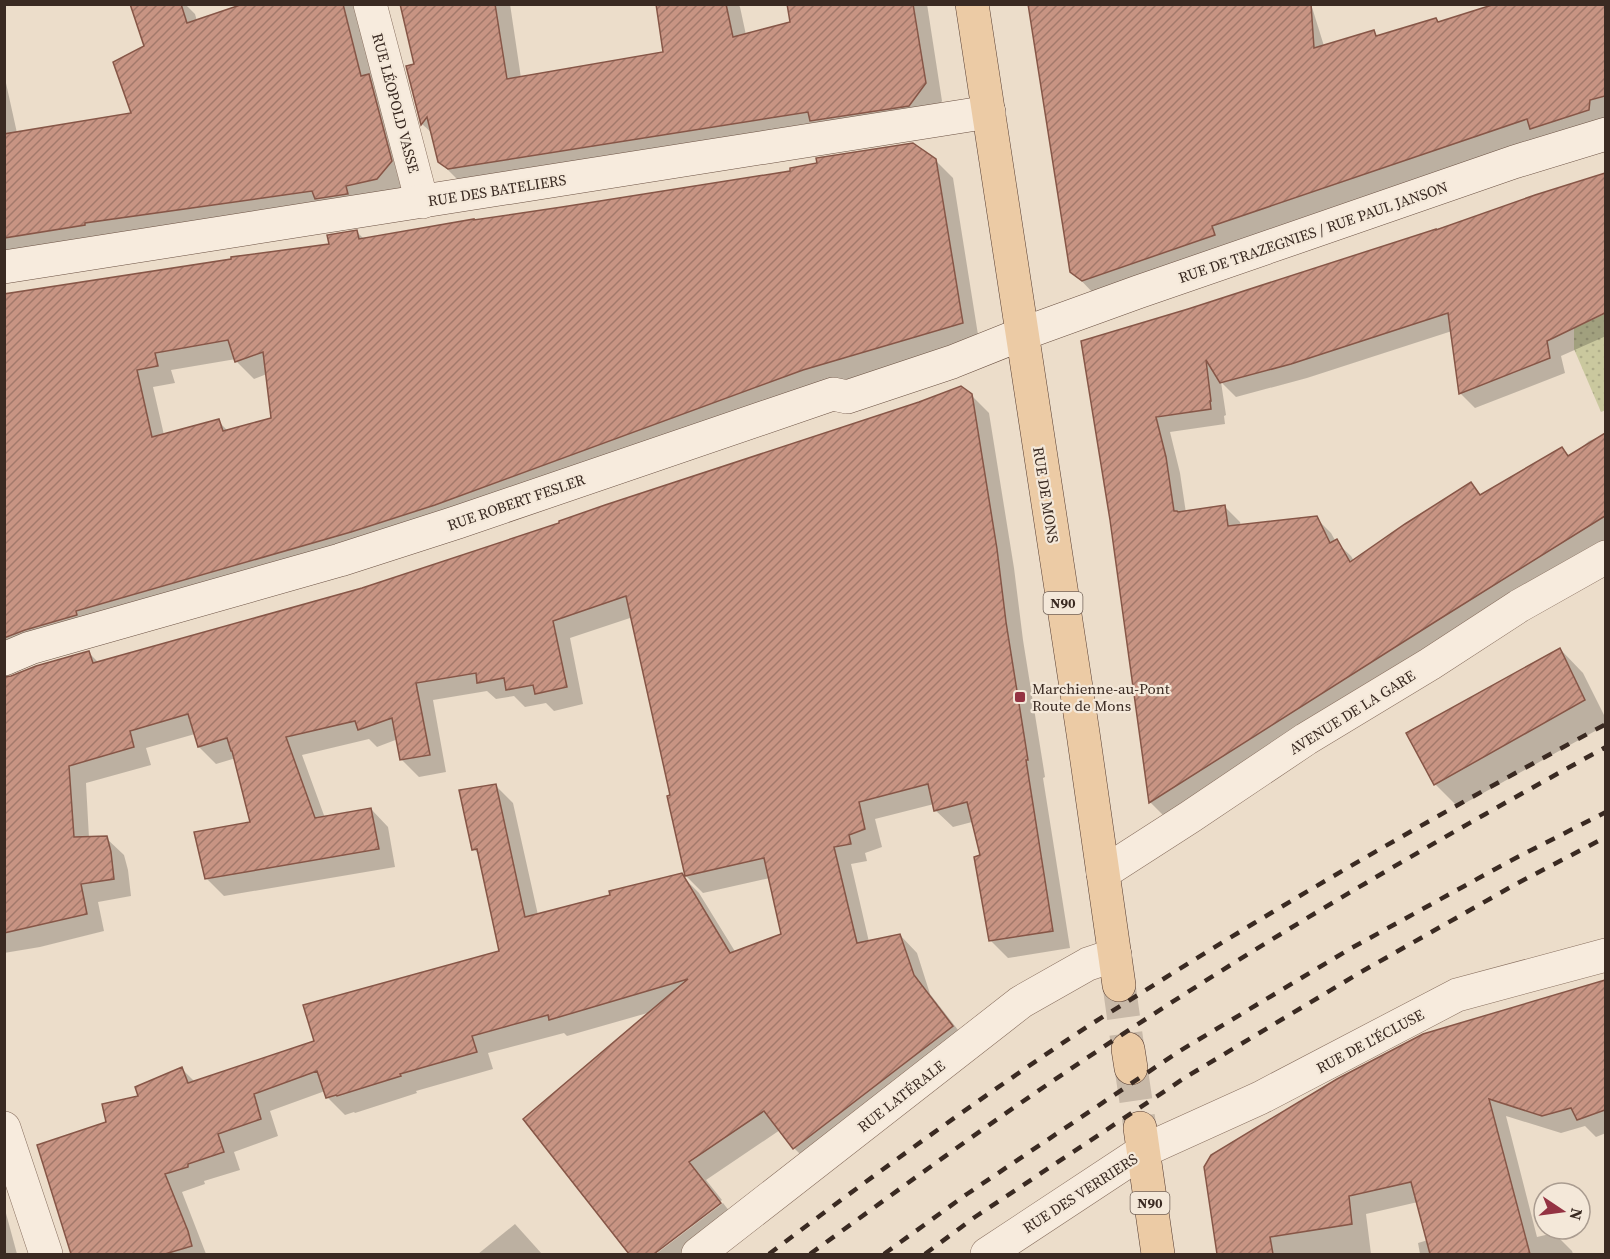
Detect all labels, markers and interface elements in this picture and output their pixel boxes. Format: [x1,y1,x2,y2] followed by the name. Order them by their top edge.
[367,31,425,175] street label: RUE LÉOPOLD VASSE
[426,169,568,211] street label: RUE DES BATELIERS
[1176,176,1450,288] street label: RUE DE TRAZEGNIES / RUE PAUL JANSON
[1028,445,1064,545] street label: RUE DE MONS
[444,468,588,535] street label: RUE ROBERT FESLER
[1044,592,1082,614] road number: N90
[1285,665,1419,759] street label: AVENUE DE LA GARE
[1032,678,1170,716] place label: Marchienne-au-Pont Route de Mons
[1013,690,1027,704] marker: Marchienne-au-Pont Route de Mons
[1312,1004,1428,1078] street label: RUE DE L'ÉCLUSE
[853,1055,949,1137] street label: RUE LATÉRALE
[1018,1148,1142,1238] street label: RUE DES VERRIERS
[1532,1181,1592,1241] north arrow
[1130,1192,1170,1214] road number: N90
[1565,1206,1589,1223] text: N

